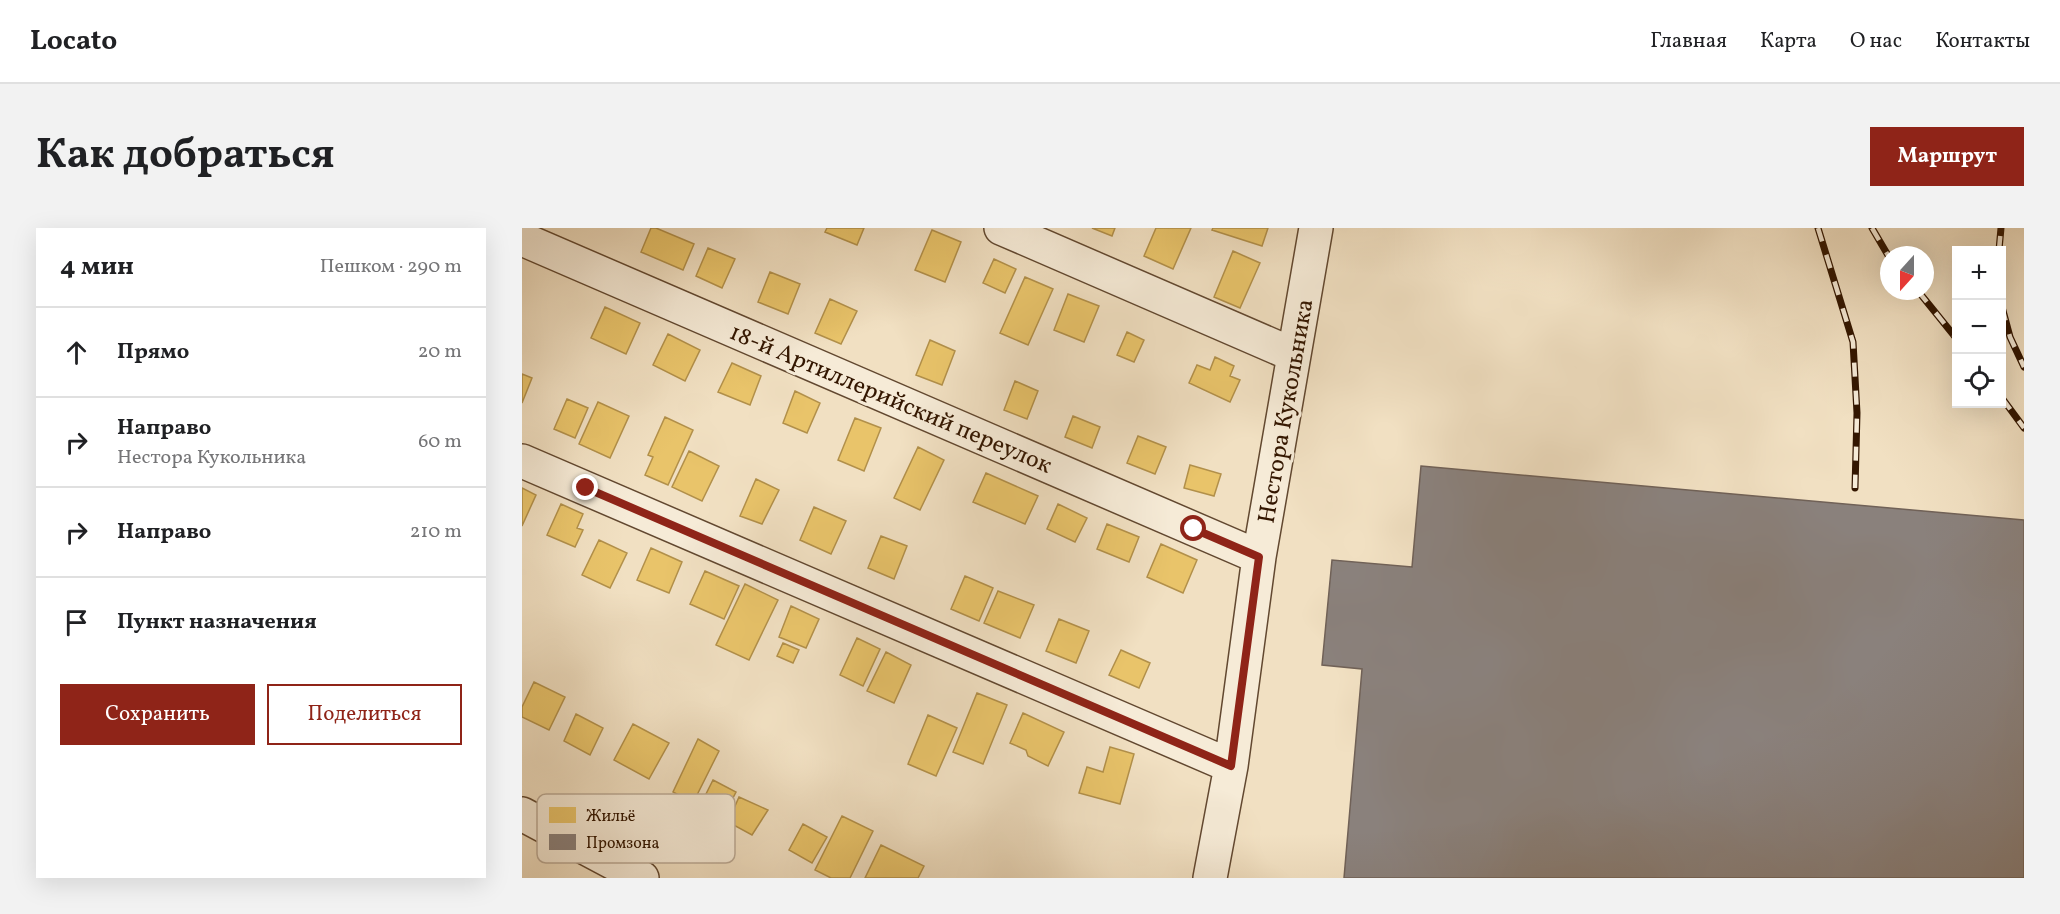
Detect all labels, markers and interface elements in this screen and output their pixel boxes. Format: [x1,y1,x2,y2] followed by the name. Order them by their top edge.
[30,22,117,61] text: Locato
[1650,27,1727,56] text: Главная
[1760,27,1817,56] text: Карта
[1850,27,1902,56] text: О нас
[1935,27,2030,56] text: Контакты
[36,127,335,186] text: Как добраться
[1870,127,2024,186] button: Маршрут
[1880,246,1934,300] north arrow
[1952,246,2006,408] map controls
[1952,246,2006,300] button: +
[60,249,134,285] text: 4 мин
[320,253,462,281] text: Пешком · 290 m
[1251,297,1323,526] street label: Нестора Кукольника
[1952,300,2006,354] button: −
[724,316,1057,483] street label: 18-й Артиллерийский переулок
[60,336,93,369] icon: ahead
[117,337,189,368] text: Прямо
[418,338,462,366] text: 20 m
[1952,354,2006,408] button: locate
[117,413,211,444] text: Направо
[60,426,93,459] icon: right
[418,428,462,456] text: 60 m
[117,444,306,472] text: Нестора Кукольника
[572,474,598,500] route end
[1180,515,1206,541] route start
[60,516,93,549] icon: right
[117,517,211,548] text: Направо
[410,518,462,546] text: 210 m
[60,606,93,639] icon: arrive
[117,607,317,638] text: Пункт назначения
[60,684,255,745] button: Сохранить
[267,684,462,745] button: Поделиться
[537,794,735,863] legend
[586,806,635,828] text: Жильё
[586,833,659,855] text: Промзона

